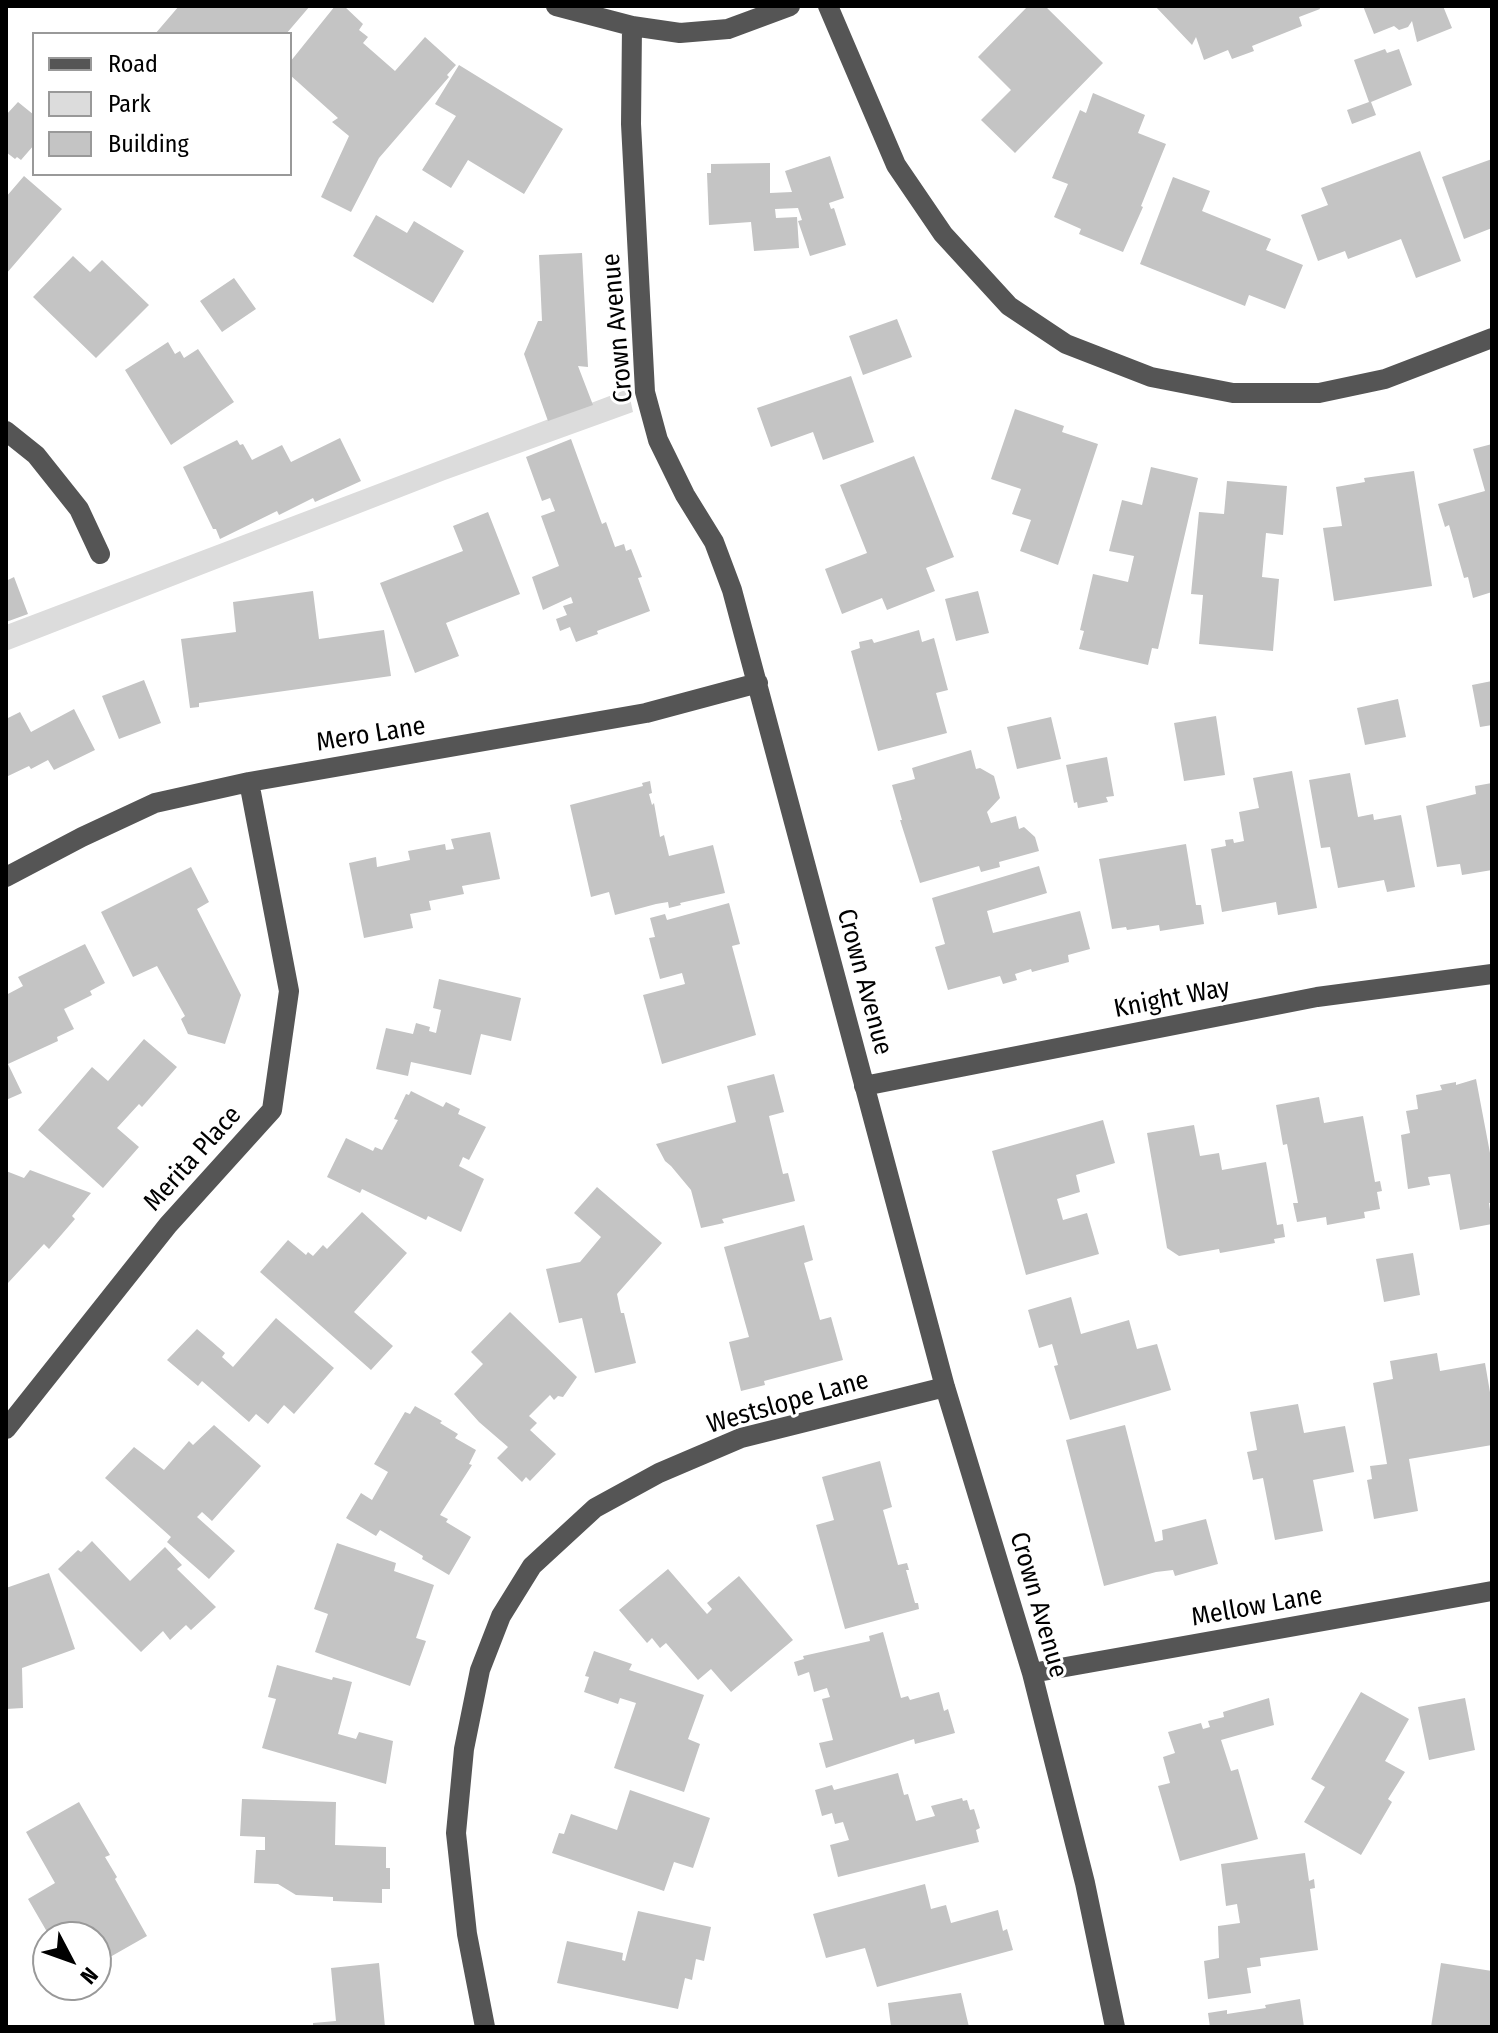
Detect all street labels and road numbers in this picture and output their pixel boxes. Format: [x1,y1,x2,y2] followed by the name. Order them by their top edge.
[596,252,640,404] street label: Crown Avenue
[314,711,428,759] street label: Mero Lane
[830,906,898,1058] street label: Crown Avenue
[1112,973,1232,1025] street label: Knight Way
[138,1100,248,1218] street label: Merita Place
[704,1365,872,1441] street label: Westslope Lane
[1002,1529,1074,1681] street label: Crown Avenue
[1189,1580,1325,1634] street label: Mellow Lane

